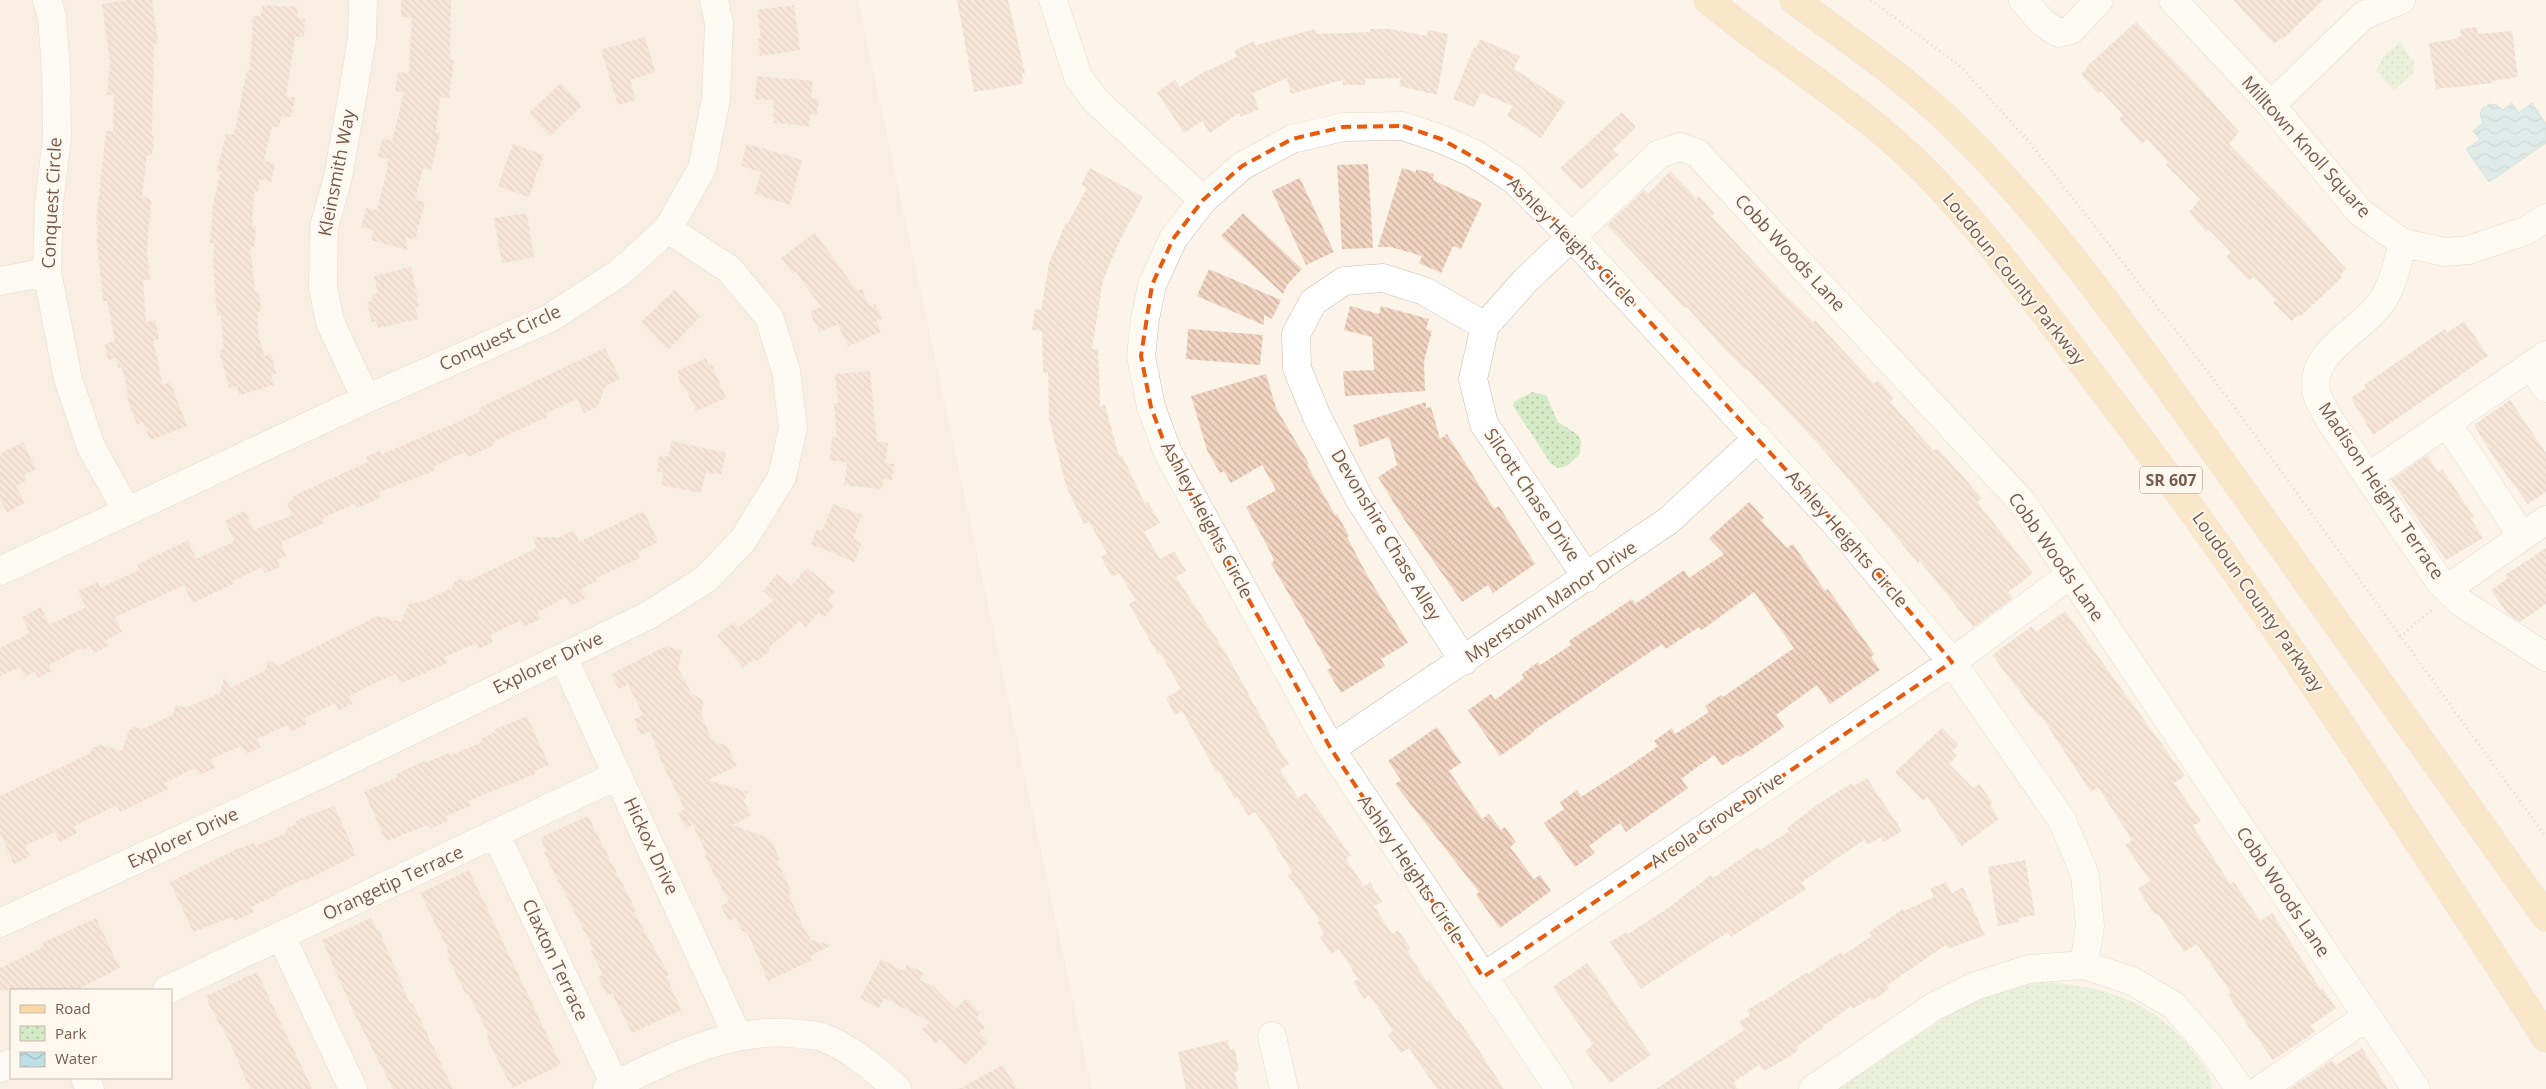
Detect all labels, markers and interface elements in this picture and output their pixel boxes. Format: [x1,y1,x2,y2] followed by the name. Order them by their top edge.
[2237,70,2377,222] street label: Milltown Knoll Square
[312,106,360,238] street label: Kleinsmith Way
[36,137,66,269] street label: Conquest Circle
[1503,171,1643,311] street label: Ashley Heights Circle
[1938,187,2092,370] street label: Loudoun County Parkway
[1730,189,1851,316] street label: Cobb Woods Lane
[435,298,564,376] street label: Conquest Circle
[2314,397,2450,584] street label: Madison Heights Terrace
[1479,423,1586,566] street label: Silcott Chase Drive
[1156,437,1259,602] street label: Ashley Heights Circle
[1326,444,1448,625] street label: Devonshire Chase Alley
[1782,465,1914,612] street label: Ashley Heights Circle
[2140,466,2202,494] road number: SR 607
[2003,487,2110,626] street label: Cobb Woods Lane
[2187,507,2331,697] street label: Loudoun County Parkway
[1460,535,1641,668] street label: Myerstown Manor Drive
[489,625,606,699] street label: Explorer Drive
[1645,765,1788,873] street label: Arcola Grove Drive
[1353,789,1471,947] street label: Ashley Heights Circle
[619,793,685,898] street label: Hickox Drive
[123,801,242,873] street label: Explorer Drive
[2231,822,2336,961] street label: Cobb Woods Lane
[318,839,467,925] street label: Orangetip Terrace
[517,895,595,1024] street label: Claxton Terrace
[10,989,172,1079] legend
[55,998,91,1018] text: Road
[55,1023,86,1043] text: Park
[55,1048,97,1068] text: Water

